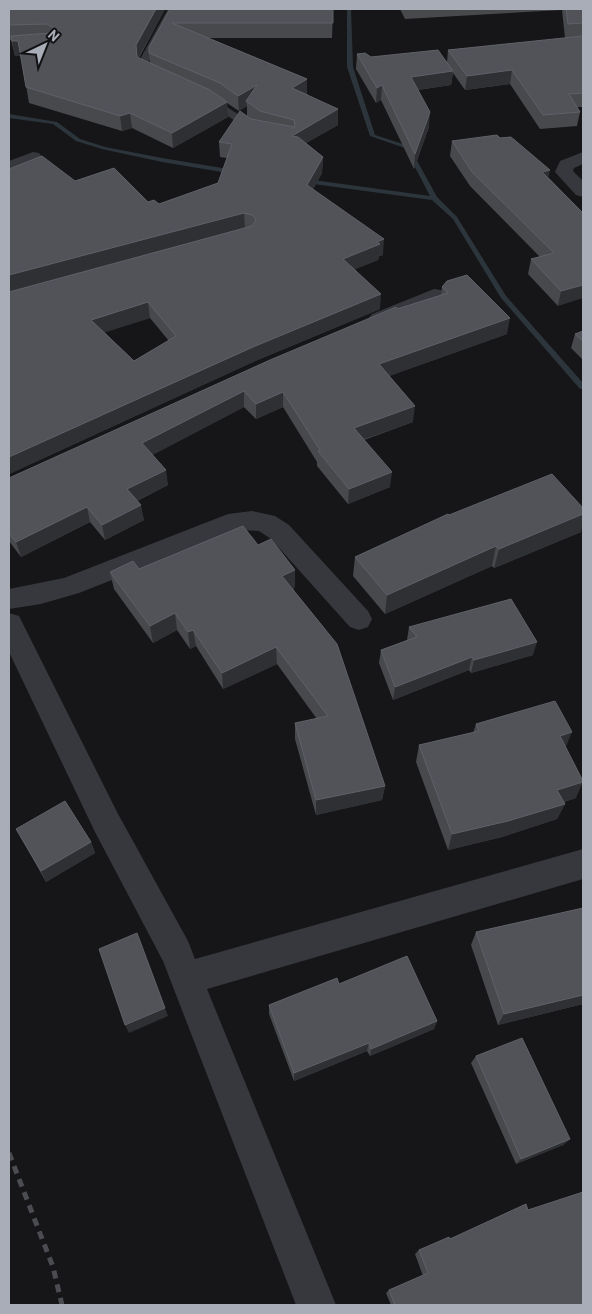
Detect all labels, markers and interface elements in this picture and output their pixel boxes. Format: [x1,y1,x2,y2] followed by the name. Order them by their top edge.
[20,20,70,70] north arrow
[45,26,63,45] text: N

